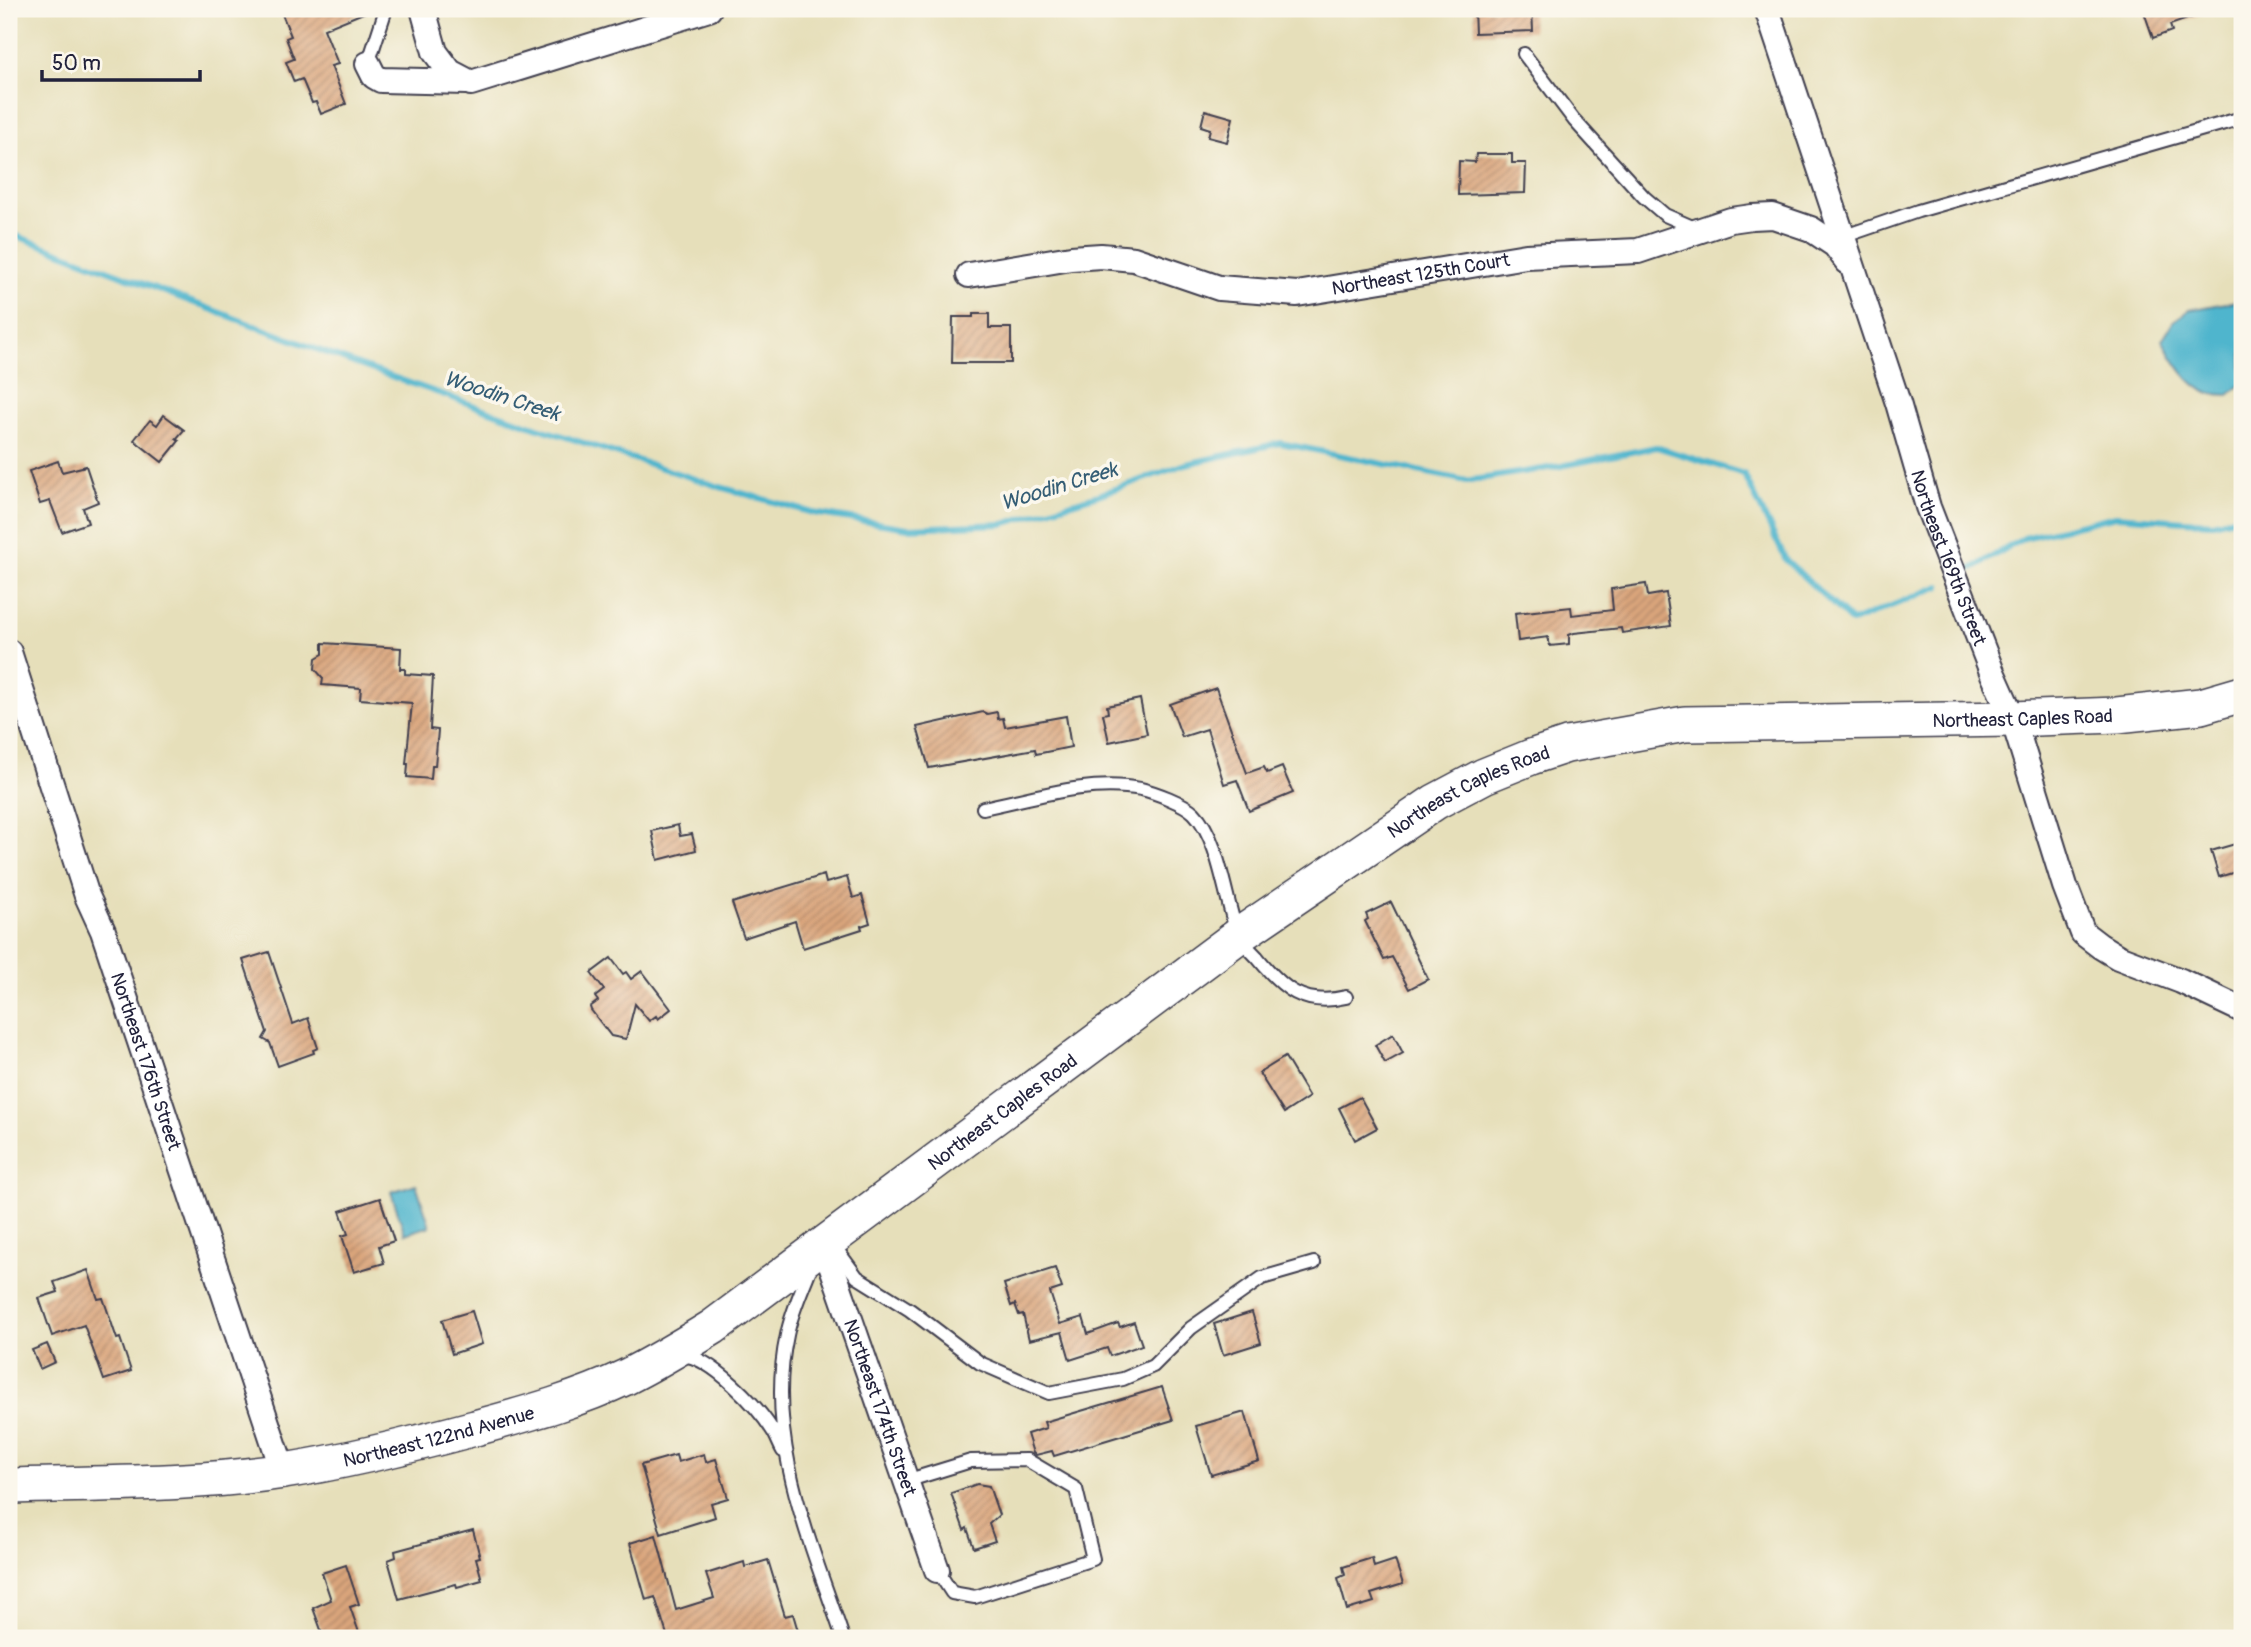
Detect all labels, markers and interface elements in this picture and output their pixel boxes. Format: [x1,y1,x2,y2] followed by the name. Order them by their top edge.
[42,38,200,82] scale bar
[52,50,101,77] text: 50 m
[1330,248,1512,301] street label: Northeast 125th Court
[440,365,565,429] water label: Woodin Creek
[998,455,1123,517] water label: Woodin Creek
[1905,467,1992,649] street label: Northeast 169th Street
[1932,704,2113,733] street label: Northeast Caples Road
[1383,741,1553,844] street label: Northeast Caples Road
[105,970,186,1154] street label: Northeast 176th Street
[923,1049,1082,1176] street label: Northeast Caples Road
[838,1316,922,1500] street label: Northeast 174th Street
[341,1401,538,1473] street label: Northeast 122nd Avenue

